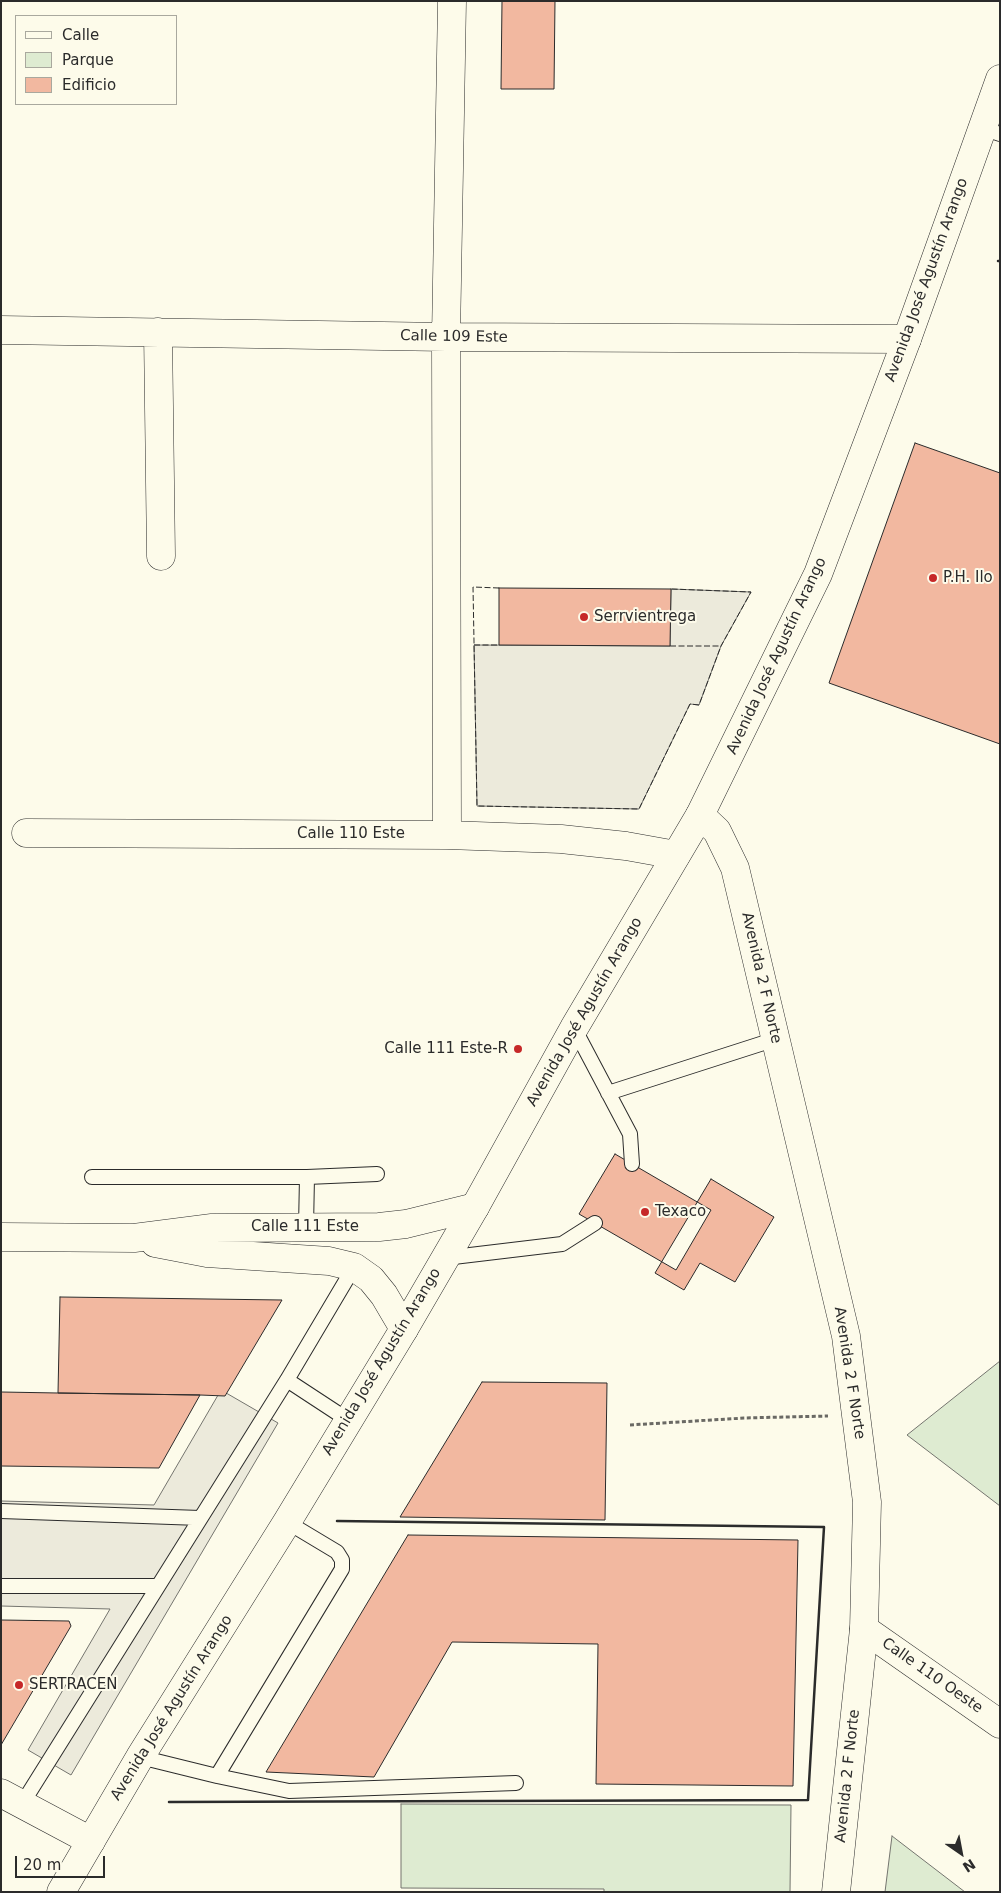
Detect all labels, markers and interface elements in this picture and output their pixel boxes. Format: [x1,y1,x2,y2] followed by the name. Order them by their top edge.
[15,15,178,105] legend
[62,26,99,44] text: Calle
[62,51,114,69] text: Parque
[62,76,116,94] text: Edificio
[882,176,972,384] street label: Avenida José Agustín Arango
[400,327,508,347] street label: Calle 109 Este
[723,555,831,757] street label: Avenida José Agustín Arango
[943,569,993,587] place label: P.H. Ilo
[927,572,939,584] marker: P.H. Ilo
[594,608,696,626] place label: Serrvientrega
[578,611,590,623] marker: Serrvientrega
[297,825,405,843] street label: Calle 110 Este
[737,911,785,1045] street label: Avenida 2 F Norte
[523,914,647,1110] street label: Avenida José Agustín Arango
[384,1040,508,1058] place label: Calle 111 Este-R
[512,1043,524,1055] marker: Calle 111 Este-R
[655,1203,706,1221] place label: Texaco
[639,1206,651,1218] marker: Texaco
[251,1218,359,1236] street label: Calle 111 Este
[319,1265,445,1459] street label: Avenida José Agustín Arango
[830,1305,868,1441] street label: Avenida 2 F Norte
[107,1612,237,1804] street label: Avenida José Agustín Arango
[878,1634,986,1718] street label: Calle 110 Oeste
[29,1676,117,1694] place label: SERTRACEN
[13,1679,25,1691] marker: SERTRACEN
[832,1708,864,1844] street label: Avenida 2 F Norte
[936,1828,986,1878] north arrow
[18,1846,108,1878] scale bar
[23,1856,61,1874] text: 20 m
[960,1856,978,1875] text: N

